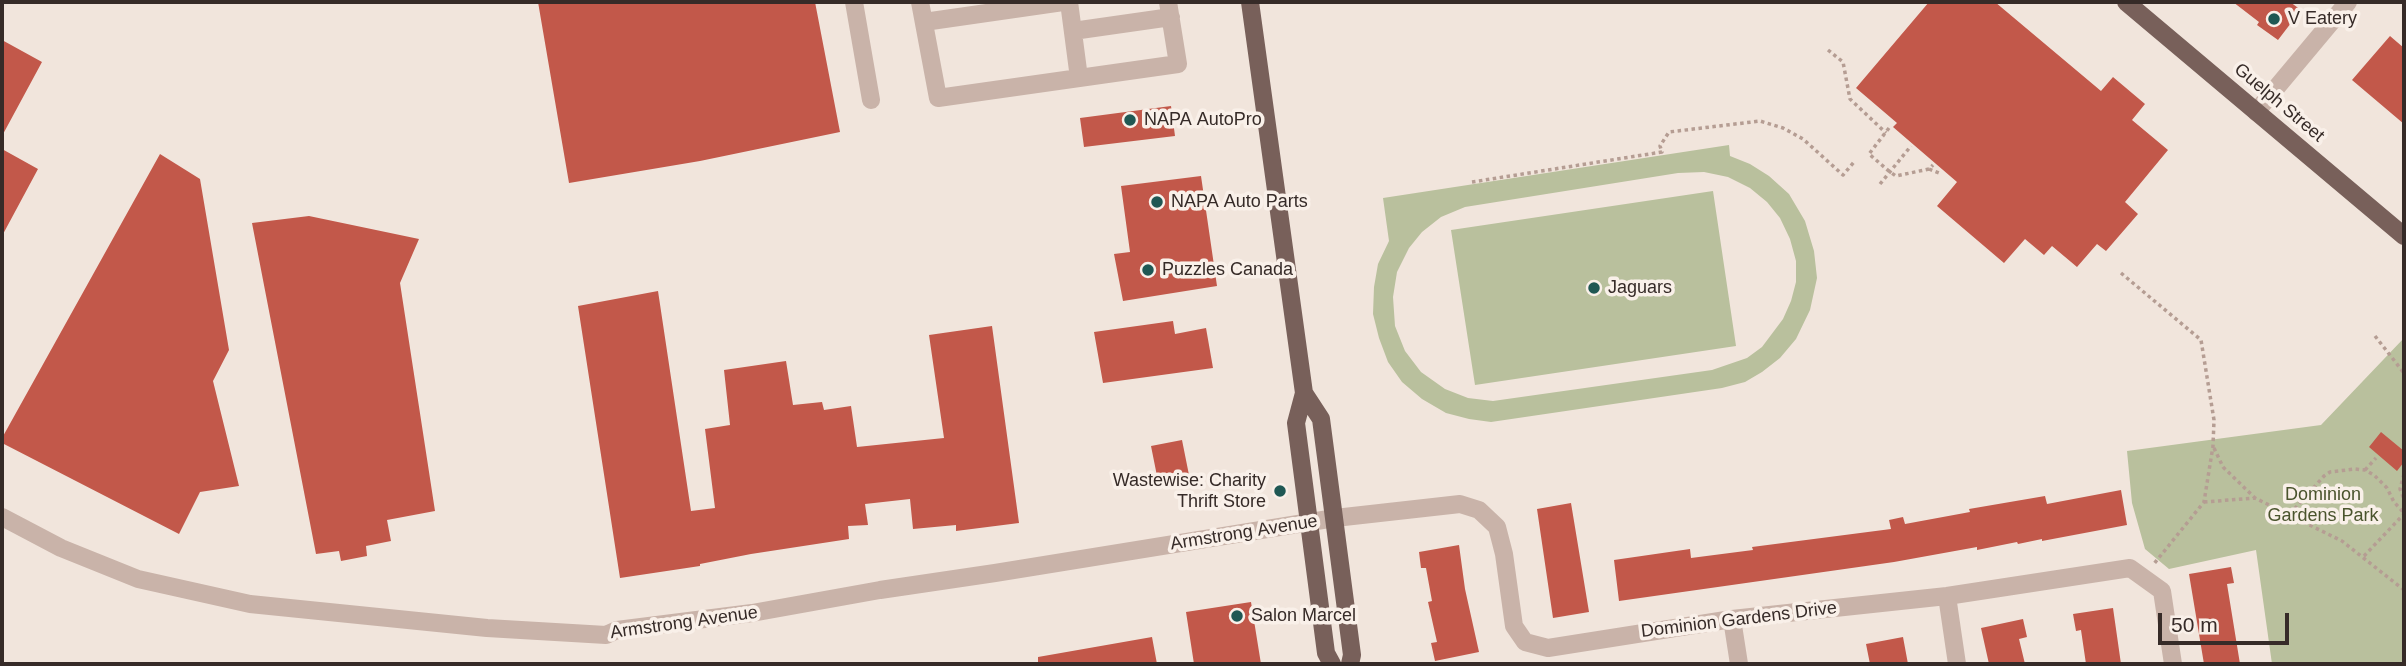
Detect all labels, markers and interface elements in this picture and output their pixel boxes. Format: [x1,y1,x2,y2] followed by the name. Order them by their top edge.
[2288,8,2357,30] place label: V Eatery
[2266,11,2282,27] marker: V Eatery
[2230,59,2328,147] street label: Guelph Street
[1144,109,1262,131] place label: NAPA AutoPro
[1122,112,1138,128] marker: NAPA AutoPro
[1171,191,1308,213] place label: NAPA Auto Parts
[1149,194,1165,210] marker: NAPA Auto Parts
[1162,259,1293,281] place label: Puzzles Canada
[1140,262,1156,278] marker: Puzzles Canada
[1608,277,1672,299] place label: Jaguars
[1586,280,1602,296] marker: Jaguars
[1113,470,1266,512] place label: Wastewise: Charity Thrift Store
[1272,483,1288,499] marker: Wastewise: Charity Thrift Store
[2267,484,2379,526] park label: Dominion Gardens Park
[1169,511,1319,555] street label: Armstrong Avenue
[1640,597,1838,643] street label: Dominion Gardens Drive
[2161,600,2292,644] scale bar
[609,602,759,644] street label: Armstrong Avenue
[1251,605,1356,627] place label: Salon Marcel
[1229,608,1245,624] marker: Salon Marcel
[2171,613,2218,636] text: 50 m

